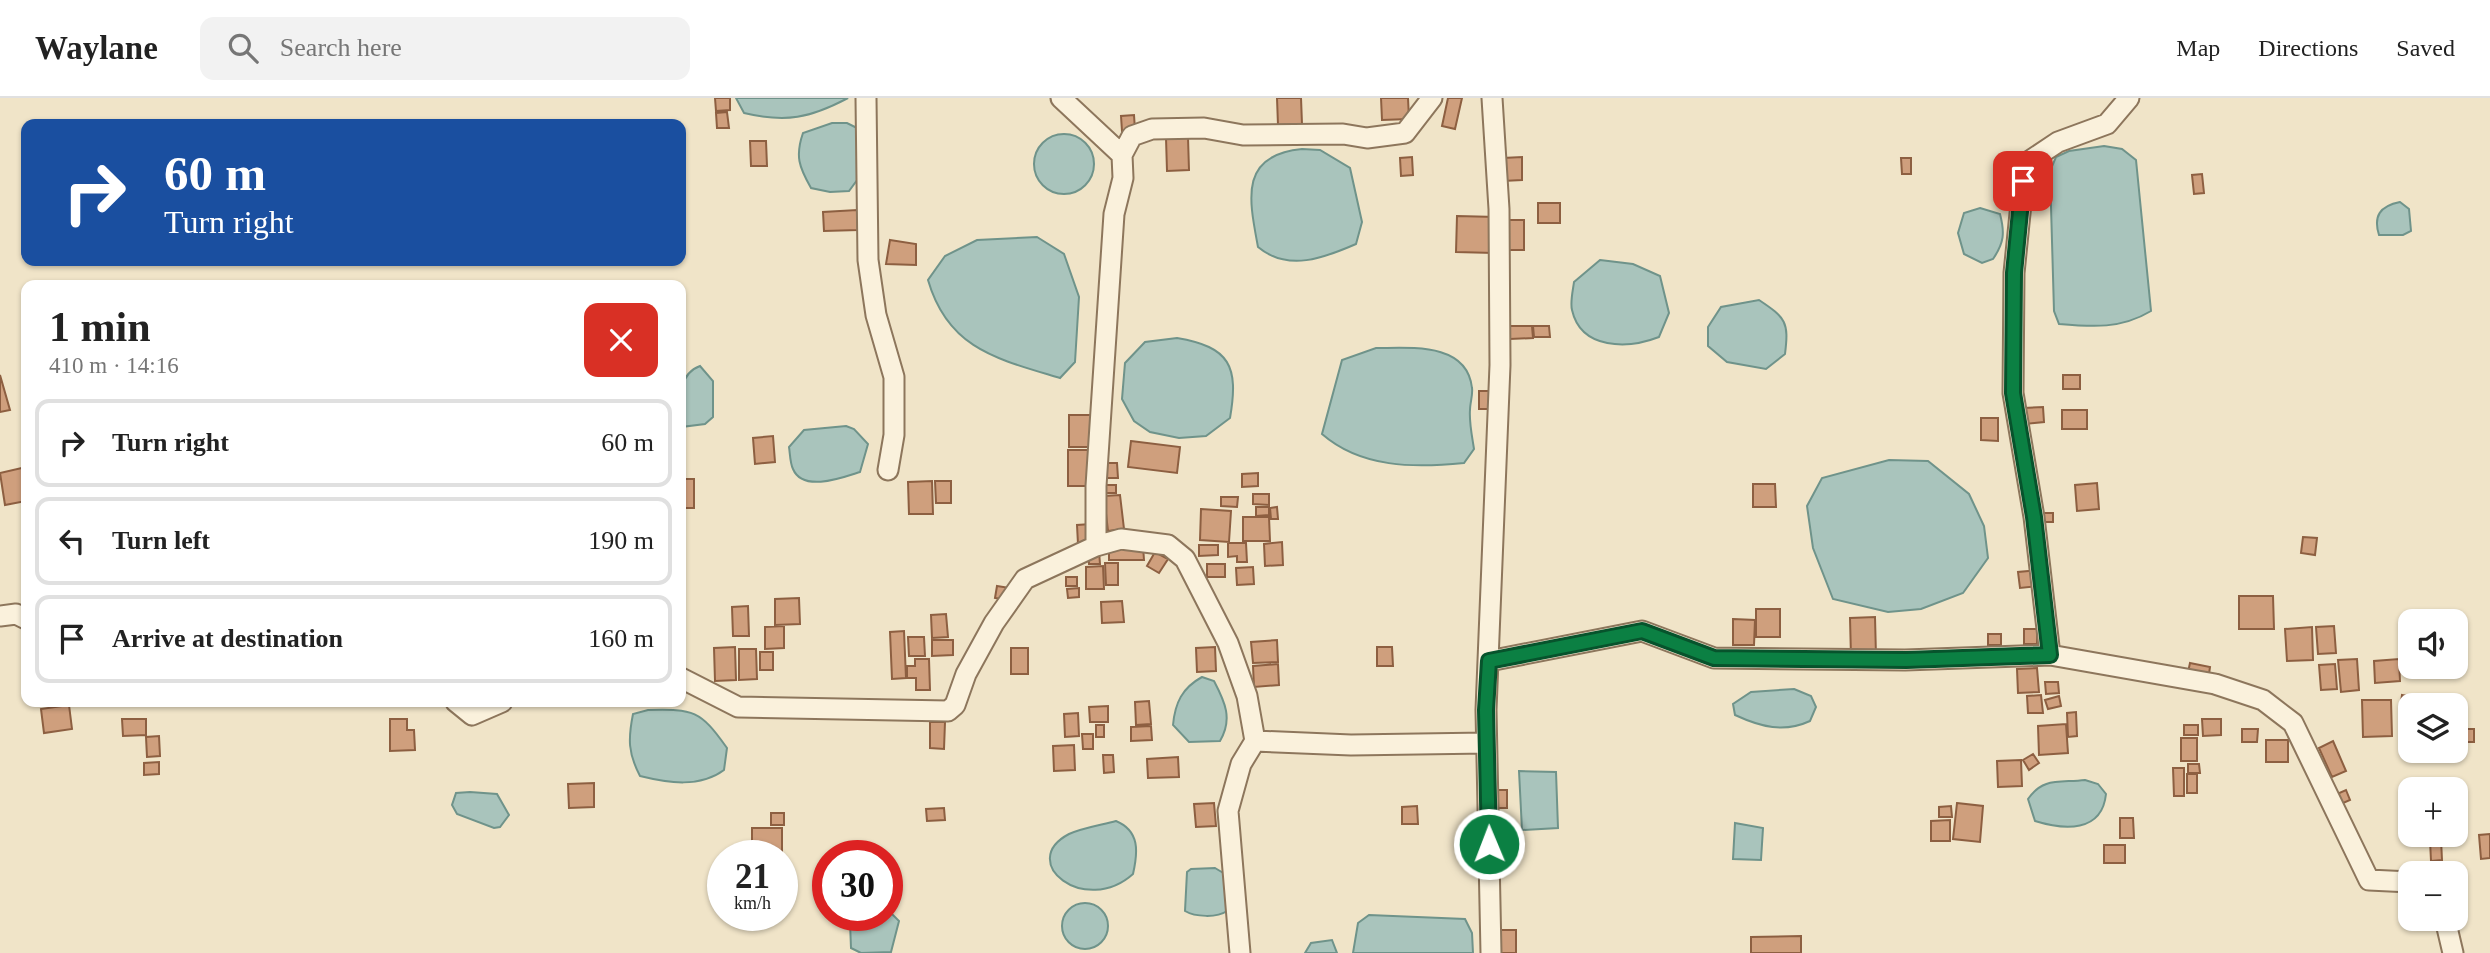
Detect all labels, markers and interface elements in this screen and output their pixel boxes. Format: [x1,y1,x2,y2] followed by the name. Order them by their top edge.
[200,17,690,80] search box
[224,29,262,67] icon: search
[35,30,158,66] text: Waylane
[280,33,402,62] text: Search here
[2176,35,2220,61] text: Map
[2258,35,2358,61] text: Directions
[2396,35,2455,61] text: Saved
[164,146,266,201] text: 60 m
[49,147,140,238] icon: right
[1993,151,2053,211] pin
[2004,162,2042,200] icon: arrive
[164,204,294,240] text: Turn right
[584,303,658,377] button: close
[49,304,151,350] text: 1 min
[49,353,179,378] text: 410 m · 14:16
[53,424,91,462] icon: right
[112,428,229,457] text: Turn right
[601,428,654,457] text: 60 m
[53,522,91,560] icon: left
[112,526,210,555] text: Turn left
[588,526,654,555] text: 190 m
[2398,609,2468,931] map controls
[2398,609,2468,679] button: sound
[53,620,91,658] icon: arrive
[112,624,343,653] text: Arrive at destination
[588,624,654,653] text: 160 m
[2398,693,2468,763] button: layers
[2398,777,2468,847] button: +
[1452,807,1526,881] position arrow
[812,840,903,931] speed limit sign: 30
[735,857,770,896] text: 21
[2398,861,2468,931] button: −
[734,893,771,913] text: km/h

